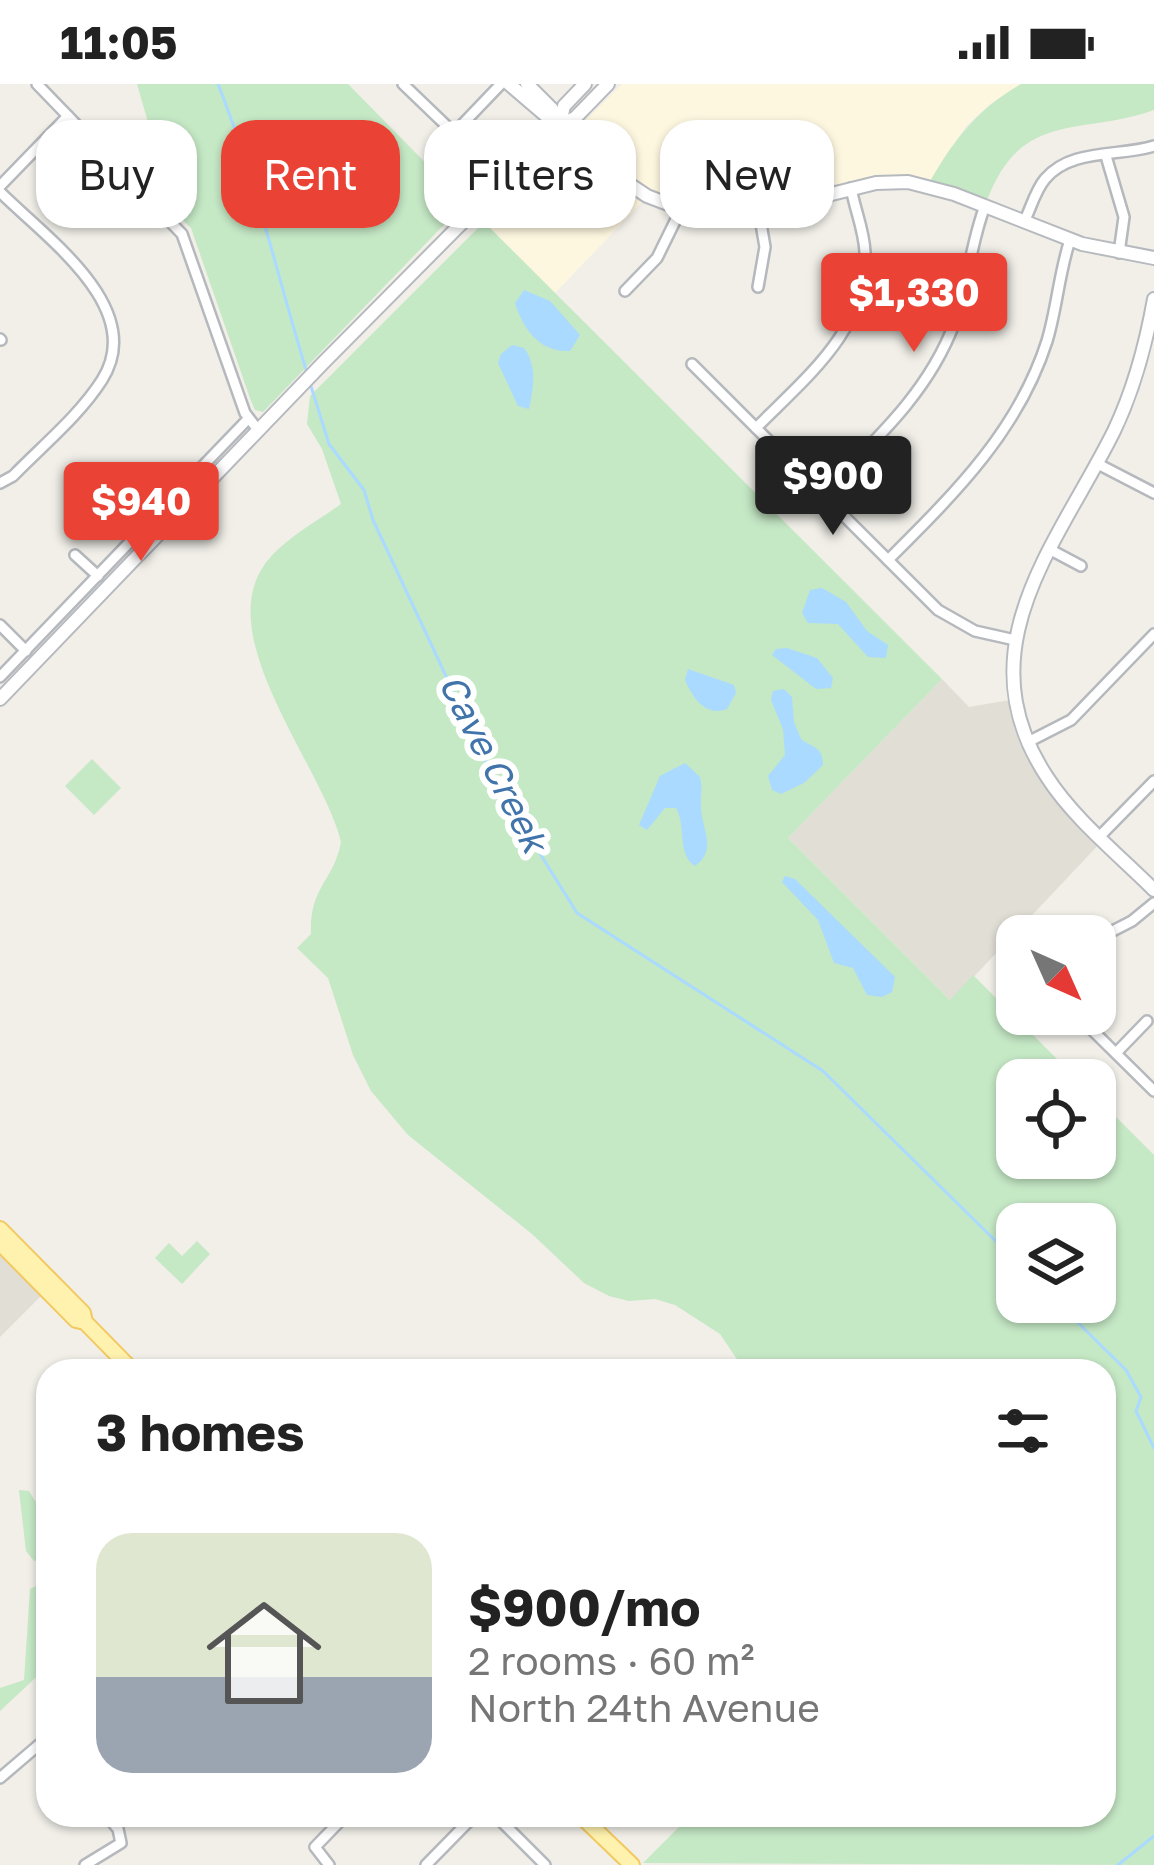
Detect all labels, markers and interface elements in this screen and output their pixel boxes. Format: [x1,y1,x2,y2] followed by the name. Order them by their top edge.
[60,15,177,69] text: 11:05
[36,120,197,228] chip: Buy
[221,120,400,228] chip: Rent
[424,120,636,228] chip: Filters
[660,120,834,228] chip: New
[816,253,1012,355] pin: $1,330
[848,268,980,315] text: $1,330
[762,436,904,538] pin: $900
[782,451,884,498] text: $900
[70,462,212,564] pin: $940
[91,477,191,524] text: $940
[431,667,559,862] water label: Cave Creek
[996,915,1116,1035] north arrow
[996,915,1116,1323] map controls
[996,1059,1116,1179] button: locate
[996,1203,1116,1323] button: layers
[990,1398,1056,1464] icon: filters
[96,1401,305,1462] text: 3 homes
[468,1576,701,1637] text: $900/mo
[192,1581,336,1725] icon: home
[468,1637,754,1684] text: 2 rooms · 60 m²
[468,1684,820,1731] text: North 24th Avenue

